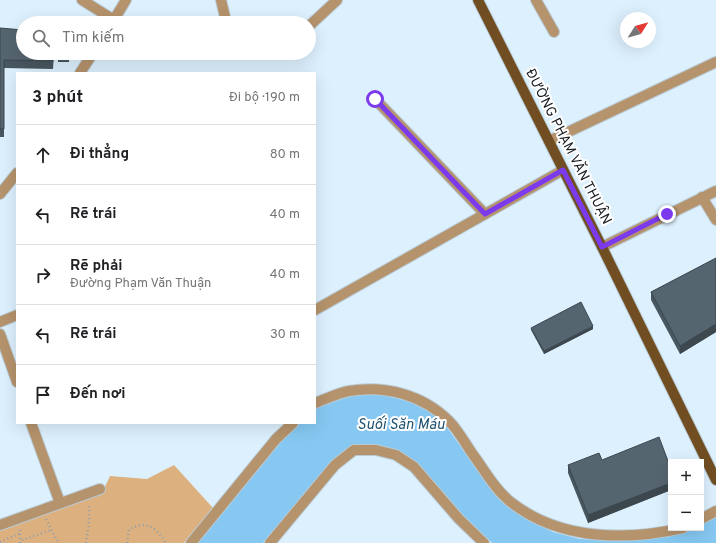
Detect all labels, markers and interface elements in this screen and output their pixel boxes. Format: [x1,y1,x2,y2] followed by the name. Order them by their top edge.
[620,12,656,48] north arrow
[16,16,316,60] search box
[30,27,52,49] icon: search
[62,29,124,48] text: Tìm kiếm
[521,66,616,228] street label: ĐƯỜNG PHẠM VĂN THUẬN
[32,87,83,109] text: 3 phút
[229,90,300,106] text: Đi bộ · 190 m
[366,90,384,108] route start
[32,144,54,166] icon: ahead
[70,145,129,164] text: Đi thẳng
[270,147,300,163] text: 80 m
[32,204,54,226] icon: left
[70,205,117,224] text: Rẽ trái
[658,205,676,223] route end
[270,207,300,223] text: 40 m
[70,257,123,276] text: Rẽ phải
[32,264,54,286] icon: right
[270,267,300,283] text: 40 m
[70,276,211,292] text: Đường Phạm Văn Thuận
[32,324,54,346] icon: left
[70,325,117,344] text: Rẽ trái
[270,327,300,343] text: 30 m
[32,384,54,406] icon: arrive
[70,385,126,404] text: Đến nơi
[357,415,445,435] water label: Suối Săn Máu
[668,459,704,531] map controls
[668,459,704,495] button: +
[668,495,704,531] button: −

